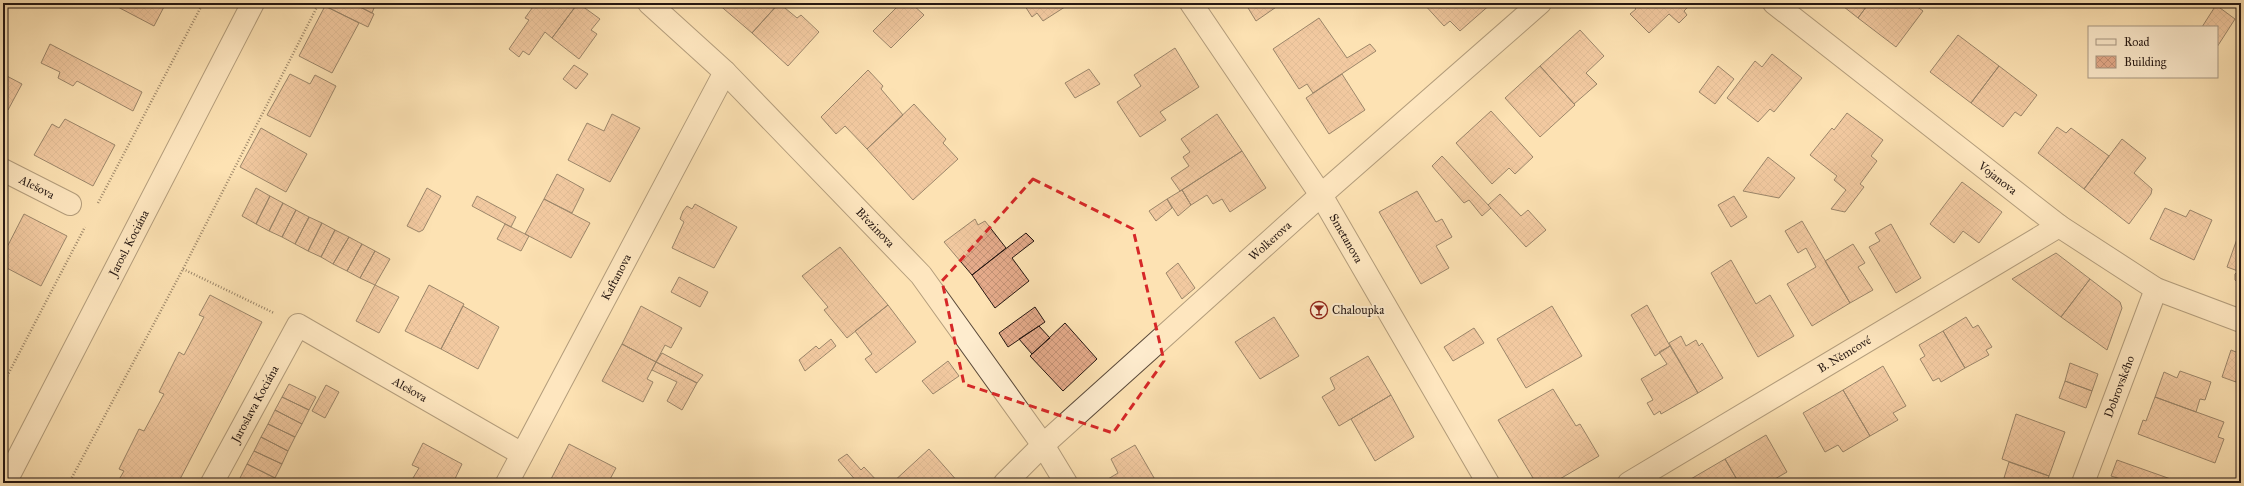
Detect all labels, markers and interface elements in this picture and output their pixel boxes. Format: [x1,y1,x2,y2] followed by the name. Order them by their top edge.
[2088,26,2218,78] legend
[2124,35,2150,49] text: Road
[2124,55,2167,70] text: Building
[1975,158,2020,198] street label: Vojanova
[16,172,58,202] street label: Alešova
[853,205,898,251] street label: Březinova
[105,207,152,281] street label: Jarosl. Kociána
[1326,211,1366,266] street label: Smetanova
[1246,218,1295,263] street label: Wolkerova
[598,251,635,303] street label: Kaftanova
[1309,300,1329,320] bar icon: Chaloupka
[1332,303,1385,317] place label: Chaloupka
[1815,333,1874,376] street label: B. Němcové
[2101,354,2137,420] street label: Dobrovského
[227,362,282,447] street label: Jaroslava Kociána
[389,373,430,405] street label: Alešova

